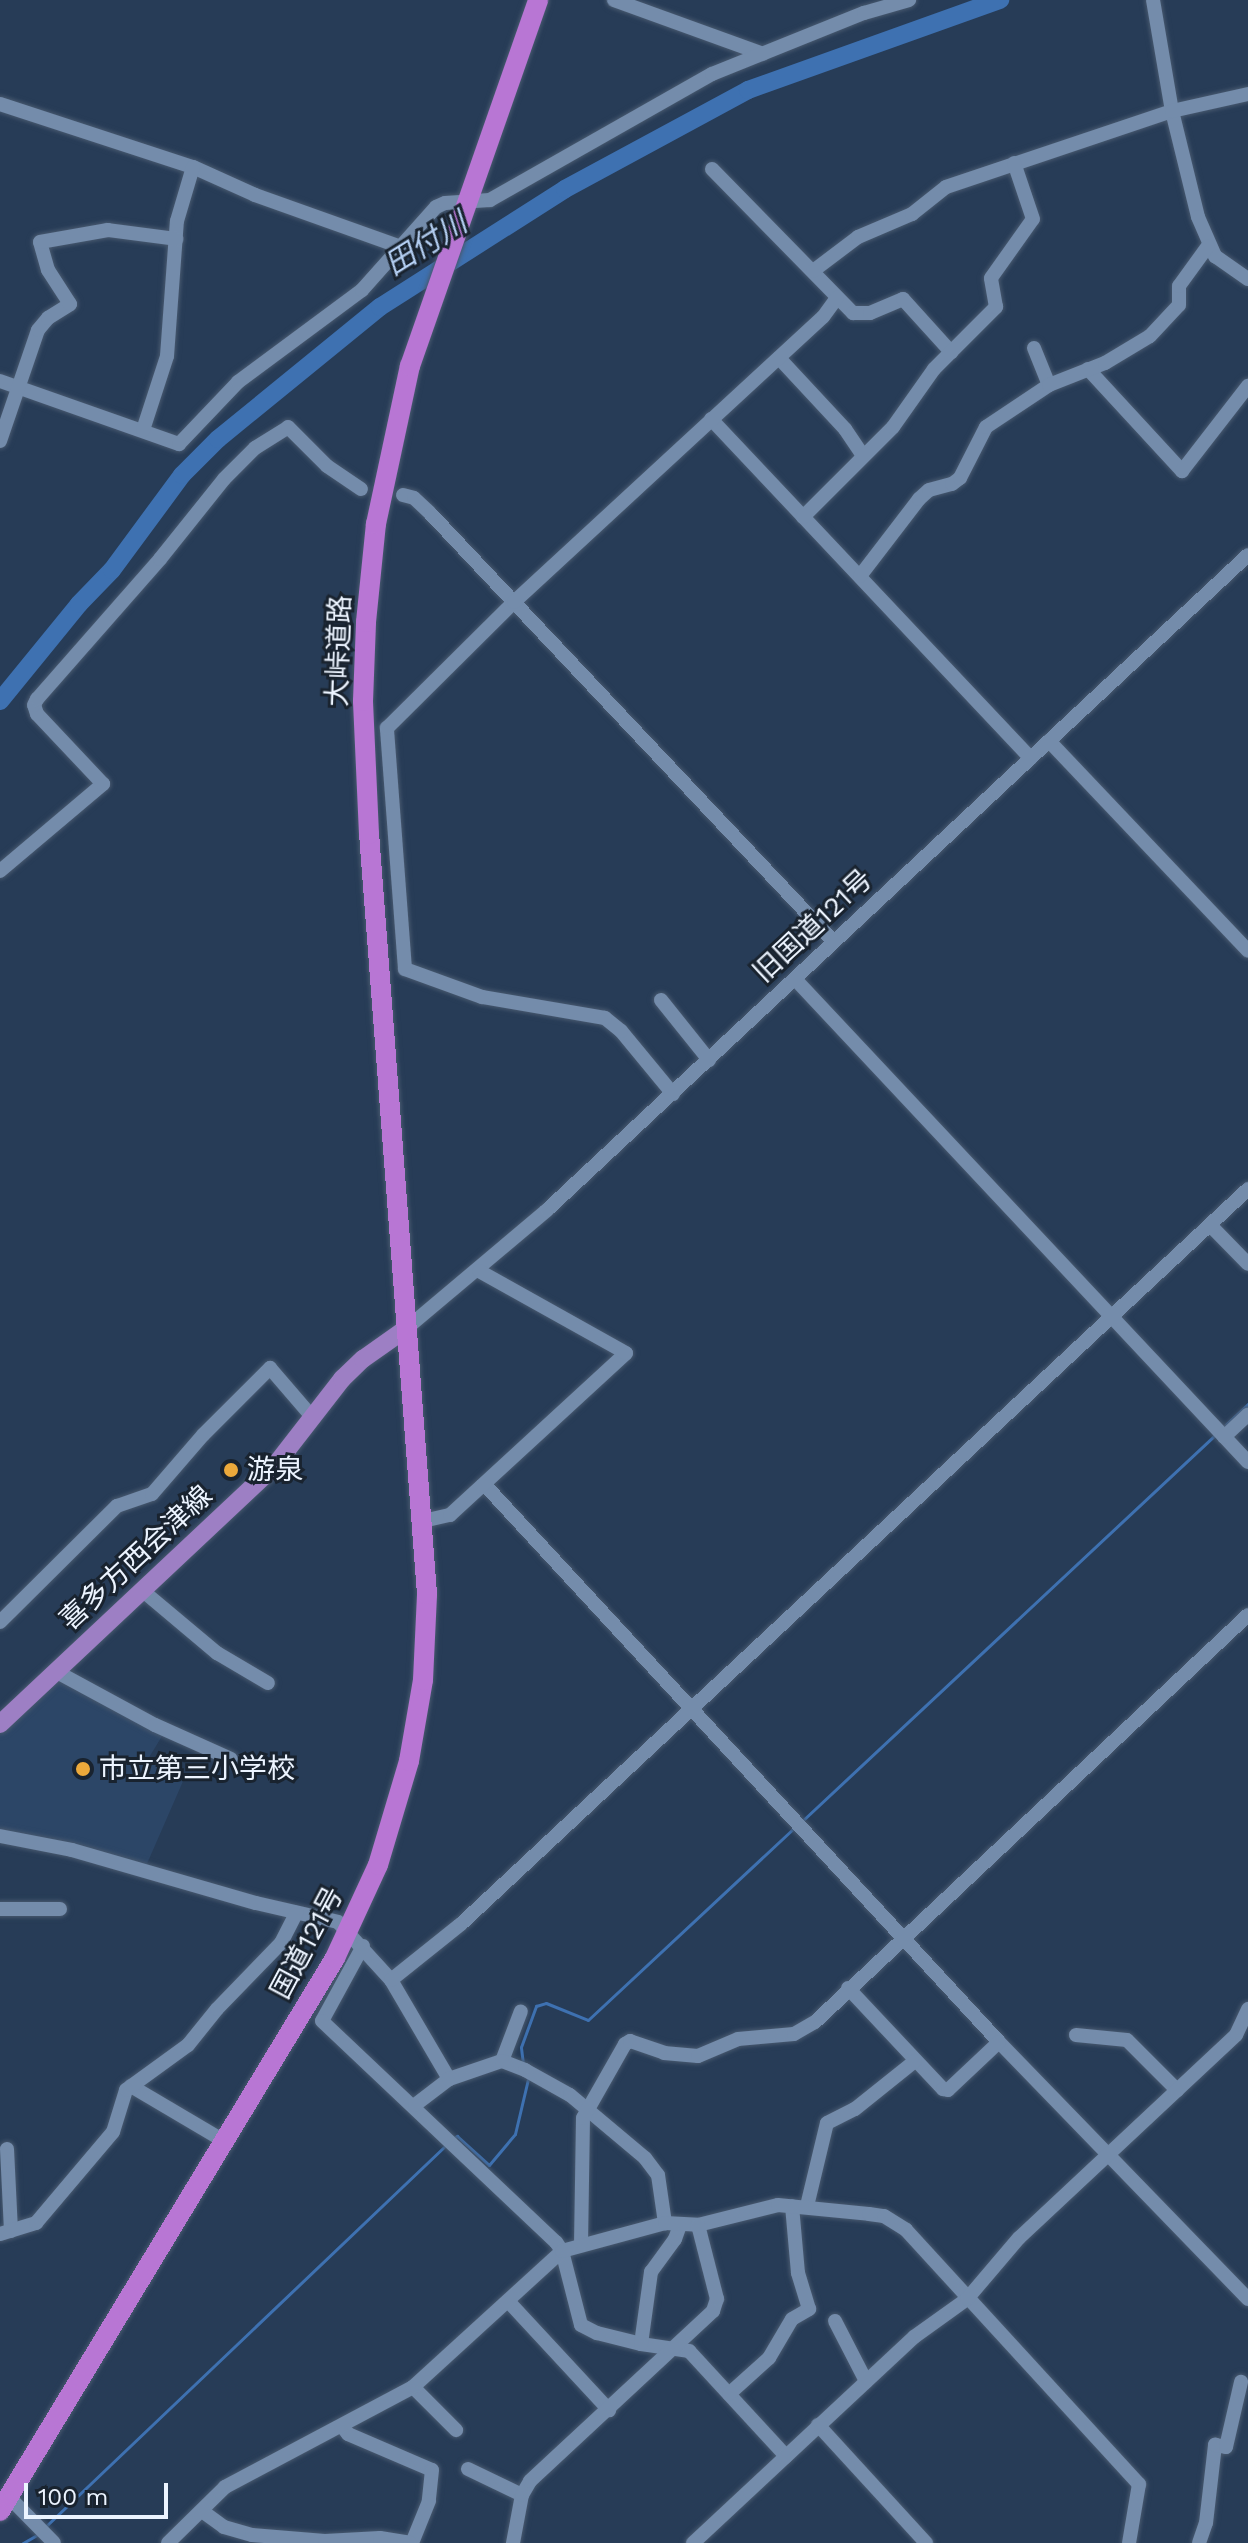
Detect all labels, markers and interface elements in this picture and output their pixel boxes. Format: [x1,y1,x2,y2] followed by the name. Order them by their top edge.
[378,205,474,283] water label: 田付川
[320,594,358,708] street label: 大峠道路
[747,863,879,989] street label: 旧国道121号
[247,1453,303,1487] place label: 游泉
[222,1461,240,1479] marker: 游泉
[53,1479,219,1637] street label: 喜多方西会津線
[99,1752,295,1786] place label: 市立第三小学校
[74,1760,92,1778] marker: 市立第三小学校
[263,1881,351,2005] street label: 国道121号
[28,2467,172,2517] scale bar
[38,2483,108,2511] text: 100 m

